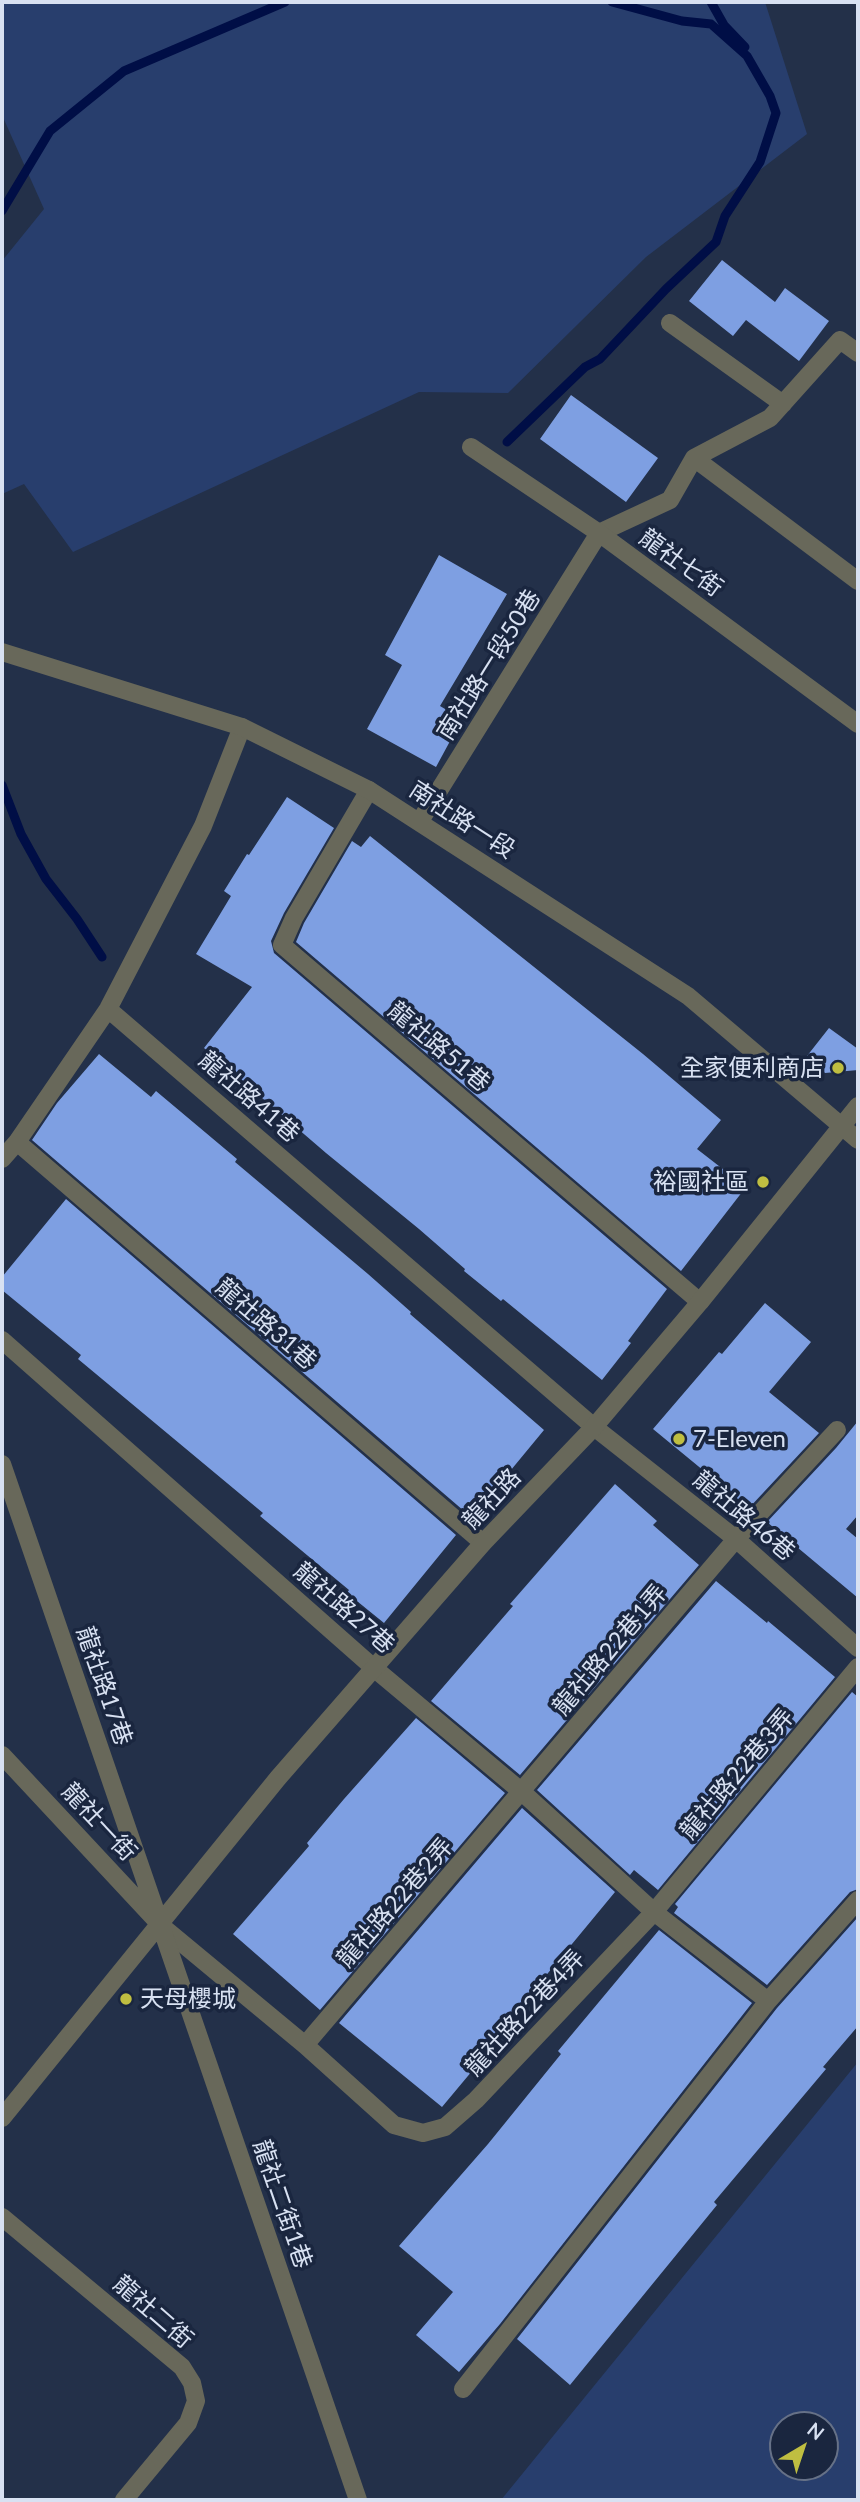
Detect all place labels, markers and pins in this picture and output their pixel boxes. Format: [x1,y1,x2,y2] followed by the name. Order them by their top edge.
[680,1054,824,1082] place label: 全家便利商店
[830,1060,846,1076] marker: 全家便利商店
[653,1168,749,1196] place label: 裕國社區
[755,1174,771,1190] marker: 裕國社區
[693,1425,786,1453] place label: 7-Eleven
[671,1431,687,1447] marker: 7-Eleven
[140,1985,236,2013] place label: 天母櫻城
[118,1991,134,2007] marker: 天母櫻城

